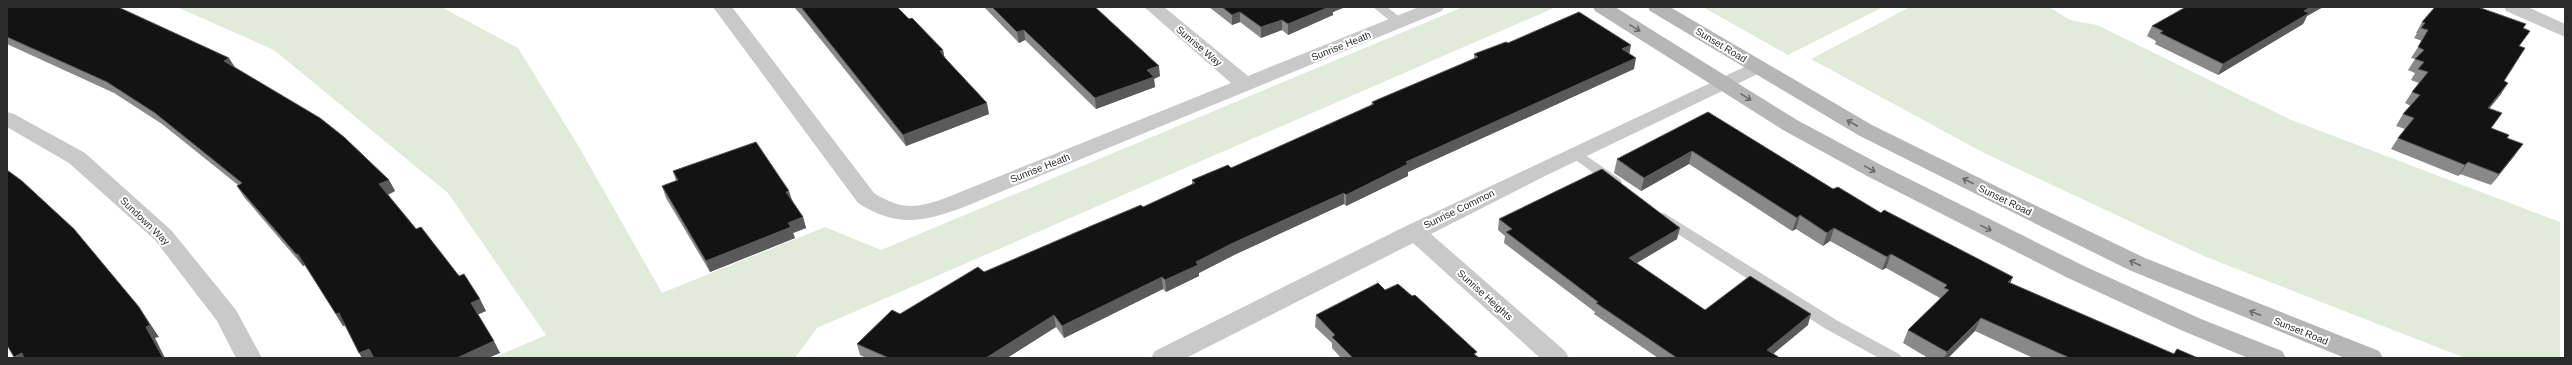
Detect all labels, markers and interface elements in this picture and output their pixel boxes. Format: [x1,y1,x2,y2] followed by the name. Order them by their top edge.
[1174,24,1224,68] street label: Sunrise Way
[1629,24,1641,32] one-way arrow
[1693,25,1749,65] street label: Sunset Road
[1310,29,1372,63] street label: Sunrise Heath
[1740,93,1752,101] one-way arrow
[1846,118,1858,126] one-way arrow
[1009,151,1071,185] street label: Sunrise Heath
[1864,165,1876,173] one-way arrow
[1962,177,1974,185] one-way arrow
[1977,182,2033,218] street label: Sunset Road
[1422,187,1496,231] street label: Sunrise Common
[118,195,172,247] street label: Sundown Way
[1980,225,1992,232] one-way arrow
[2130,259,2142,266] one-way arrow
[1455,267,1515,323] street label: Sunrise Heights
[2250,309,2262,316] one-way arrow
[2272,315,2330,347] street label: Sunset Road

